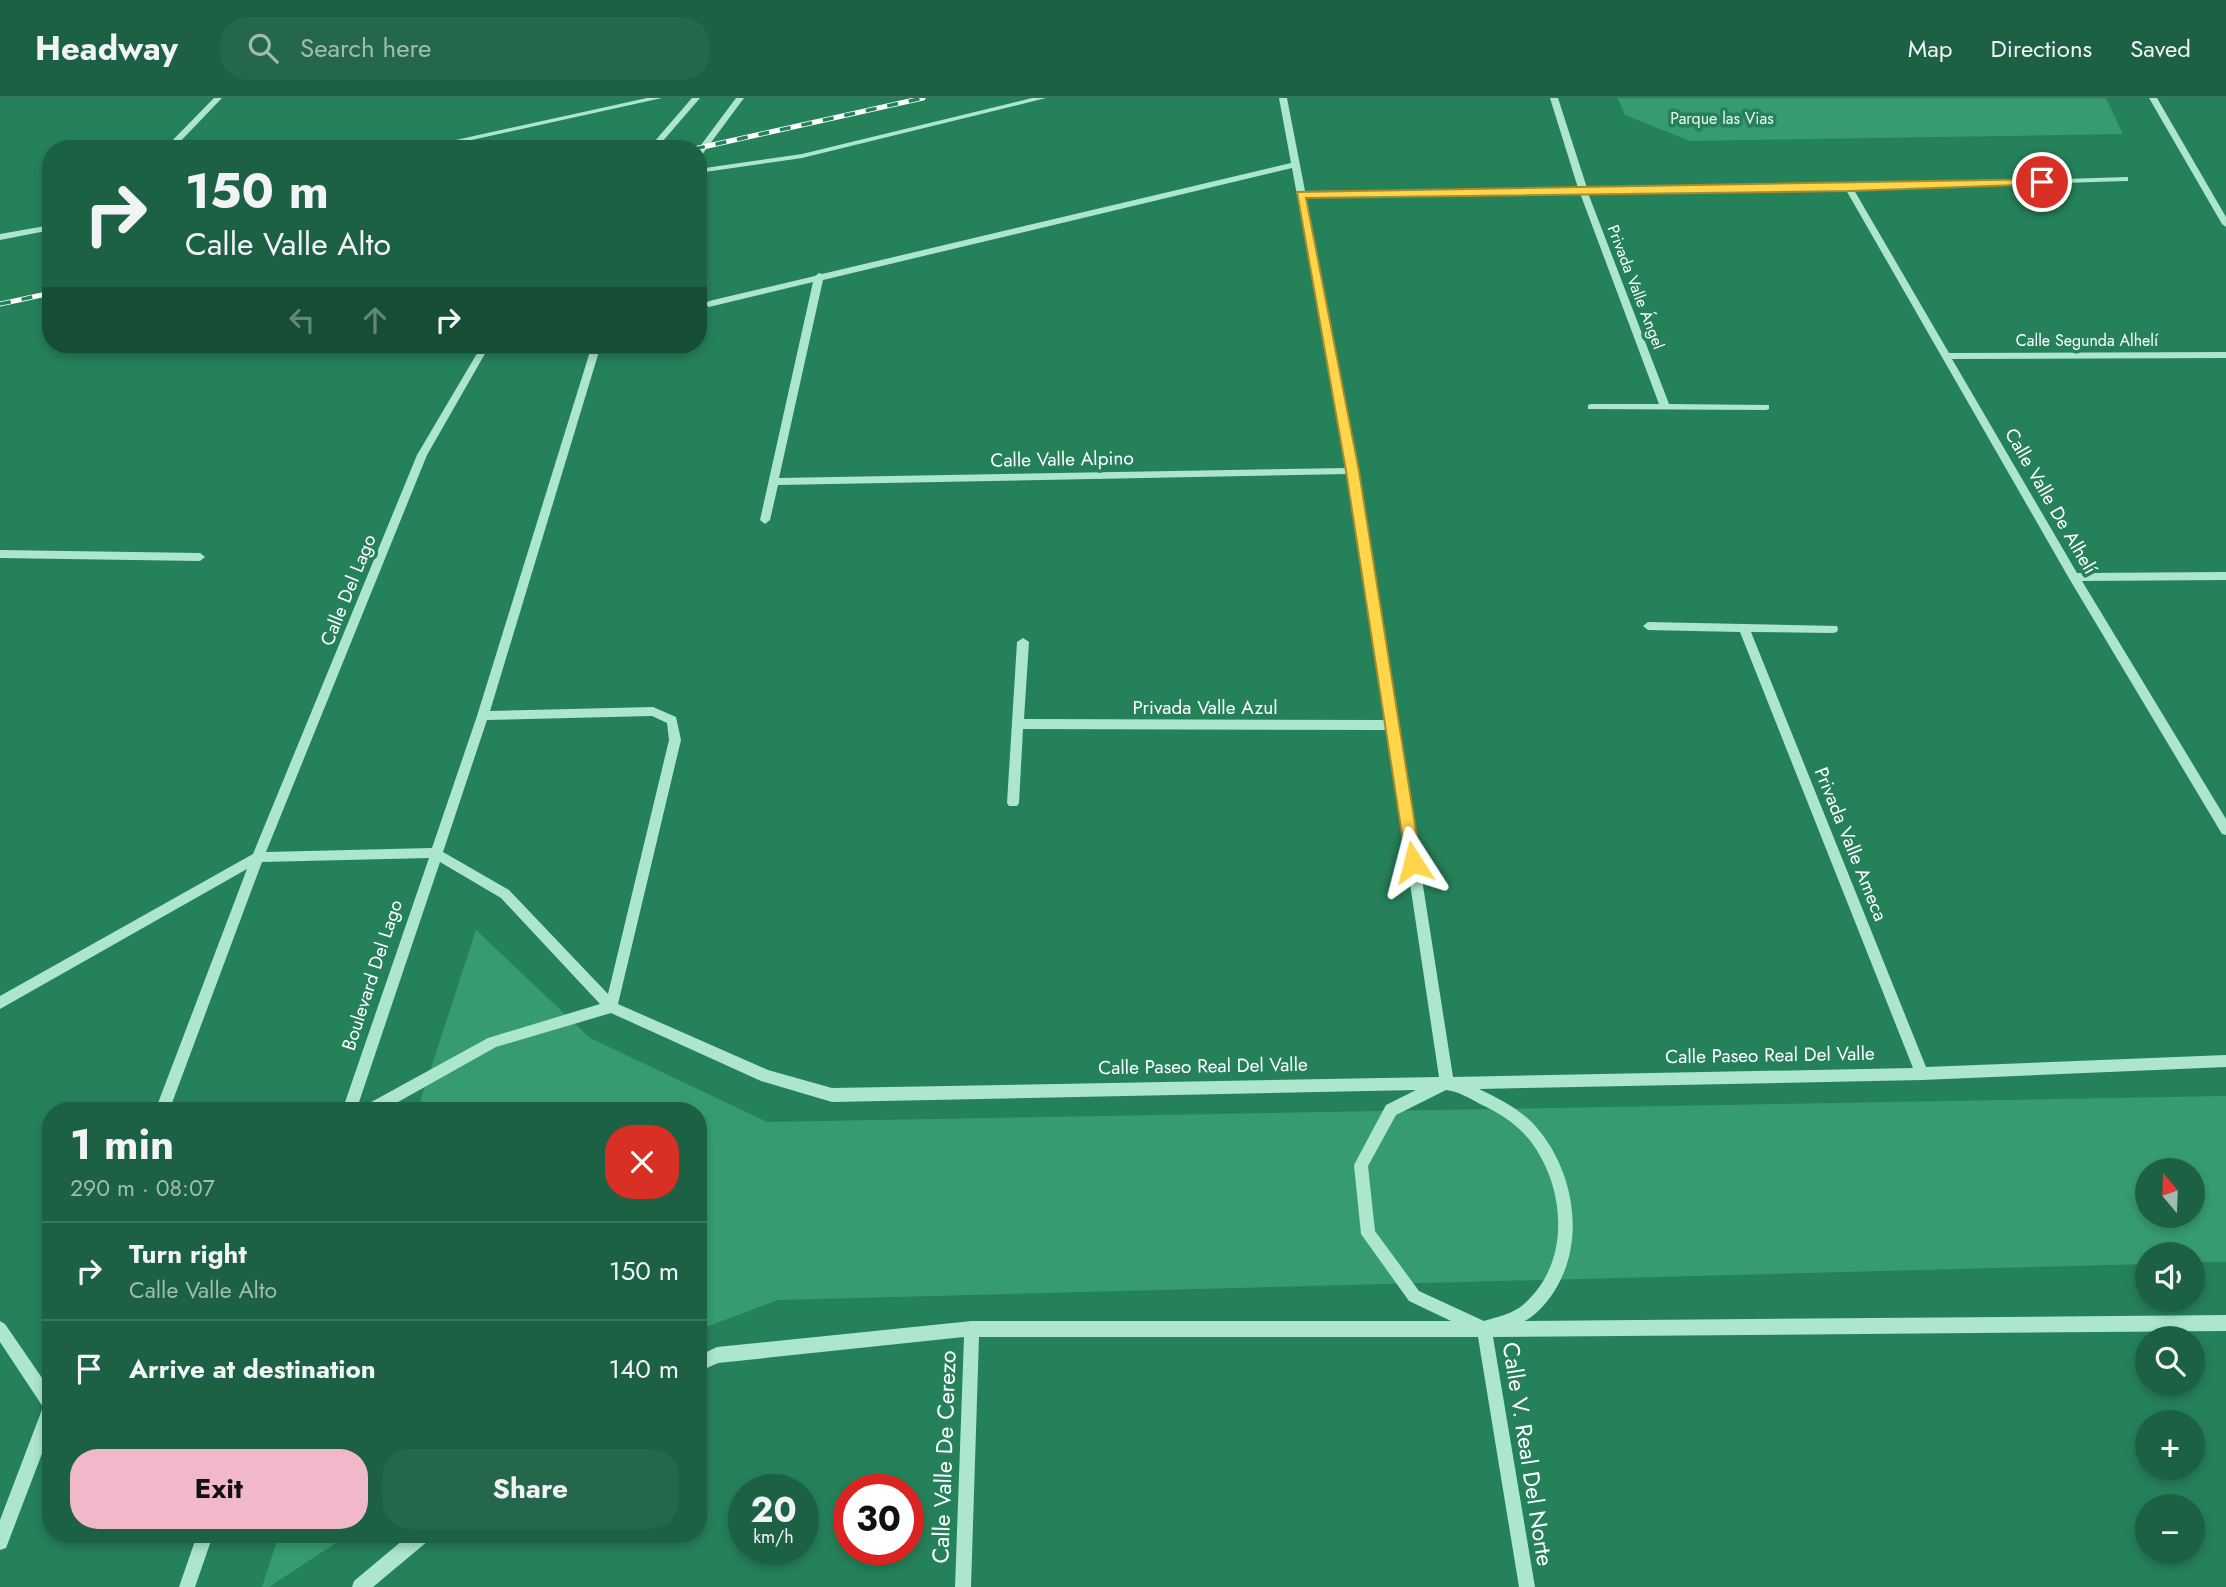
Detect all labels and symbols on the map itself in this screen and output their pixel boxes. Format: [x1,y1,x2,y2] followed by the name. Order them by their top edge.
[1670,107,1774,130] park label: Parque las Vias
[2012,152,2072,212] pin
[1602,221,1670,353] street label: Privada Valle Ángel
[2016,329,2159,352] street label: Calle Segunda Alhelí
[1998,423,2104,580] street label: Calle Valle De Alhelí
[990,444,1134,474] street label: Calle Valle Alpino
[313,530,383,650] street label: Calle Del Lago
[1132,694,1278,721] street label: Privada Valle Azul
[1808,763,1894,925] street label: Privada Valle Ameca
[1376,825,1450,899] position arrow
[335,896,409,1054] street label: Boulevard Del Lago
[1665,1040,1875,1070] street label: Calle Paseo Real Del Valle
[1098,1051,1308,1081] street label: Calle Paseo Real Del Valle
[2135,1158,2205,1228] north arrow
[1494,1340,1562,1568] street label: Calle V. Real Del Norte
[923,1350,965,1564] street label: Calle Valle De Cerezo
[833,1474,924,1565] speed limit sign: 30

